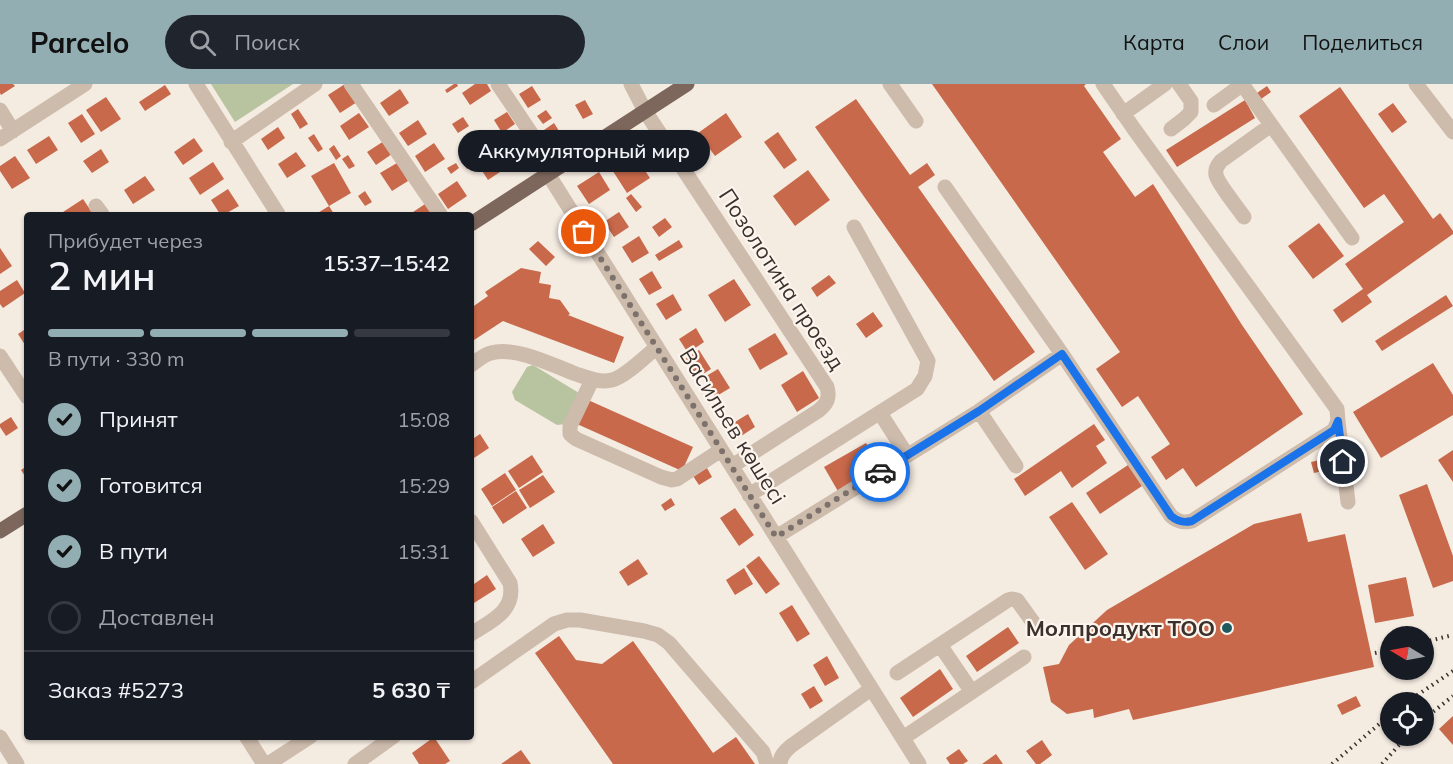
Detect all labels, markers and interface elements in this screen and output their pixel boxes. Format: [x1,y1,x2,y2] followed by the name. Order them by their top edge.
[165,15,585,69] search box
[30,25,129,60] text: Parcelo
[186,26,219,59] icon: search
[234,28,300,56] text: Поиск
[1123,29,1185,55] text: Карта
[1218,29,1269,55] text: Слои
[1302,29,1423,55] text: Поделиться
[458,130,710,172] callout: Аккумуляторный мир
[478,138,690,163] text: Аккумуляторный мир
[713,183,851,375] street label: Позолотина проезд
[558,206,609,257] pin
[567,215,600,248] icon: bag
[48,228,203,253] text: Прибудет через
[323,249,450,277] text: 15:37–15:42
[48,251,156,300] text: 2 мин
[674,343,792,509] street label: Васильев көшесі
[48,346,184,371] text: В пути · 330 m
[48,403,81,436] icon: check
[99,405,178,433] text: Принят
[397,407,450,432] text: 15:08
[1317,436,1368,487] pin
[850,442,910,502] courier
[1326,445,1359,478] icon: home
[864,456,897,489] icon: car
[48,469,81,502] icon: check
[99,471,203,499] text: Готовится
[397,473,450,498] text: 15:29
[48,535,81,568] icon: check
[99,537,168,565] text: В пути
[397,539,450,564] text: 15:31
[99,603,215,631] text: Доставлен
[1026,614,1215,642] place label: Молпродукт ТОО
[1220,621,1234,635] marker: Молпродукт ТОО
[1380,626,1434,680] north arrow
[1380,626,1434,746] map controls
[48,676,184,704] text: Заказ #5273
[372,676,450,704] text: 5 630 ₸
[1380,692,1434,746] button: locate

